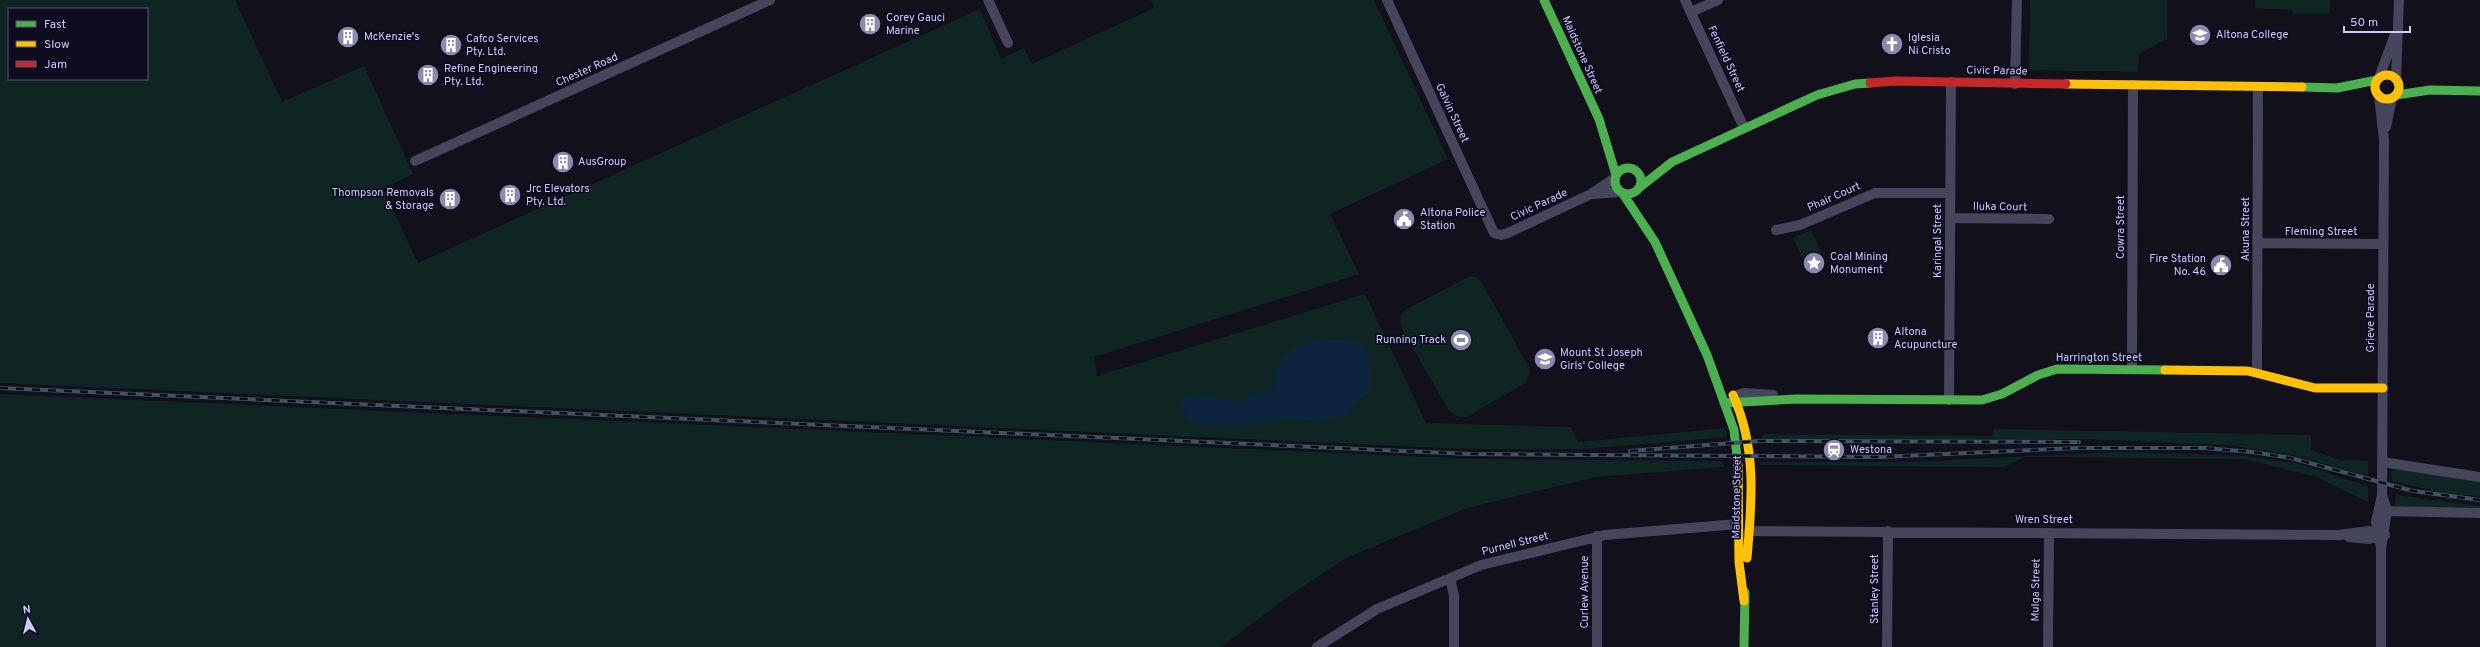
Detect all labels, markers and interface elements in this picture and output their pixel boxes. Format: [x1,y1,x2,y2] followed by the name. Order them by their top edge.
[8,8,148,80] legend
[2344,8,2410,34] scale bar
[857,11,883,37] building icon: Corey Gauci Marine
[886,11,945,38] place label: Corey Gauci Marine
[1559,14,1605,96] street label: Maidstone Street
[2350,15,2378,31] text: 50 m
[44,17,66,33] text: Fast
[2187,22,2213,48] school or university icon: Altona College
[1704,23,1748,95] street label: Fenfield Street
[335,24,361,50] building icon: McKenzie's
[2216,28,2288,42] place label: Altona College
[364,30,419,44] place label: McKenzie's
[1879,31,1905,57] church icon: Iglesia Ni Cristo
[1908,31,1951,58] place label: Iglesia Ni Cristo
[438,32,464,58] building icon: Cafco Services Pty. Ltd.
[466,32,538,59] place label: Cafco Services Pty. Ltd.
[44,37,70,53] text: Slow
[554,50,620,90] street label: Chester Road
[44,57,67,73] text: Jam
[415,62,441,88] building icon: Refine Engineering Pty. Ltd.
[444,62,538,89] place label: Refine Engineering Pty. Ltd.
[1966,63,2028,79] street label: Civic Parade
[1432,81,1472,145] street label: Galvin Street
[550,149,576,175] building icon: AusGroup
[578,155,627,169] place label: AusGroup
[1805,179,1863,215] street label: Phair Court
[497,182,523,208] building icon: Jrc Elevators Pty. Ltd.
[526,182,590,209] place label: Jrc Elevators Pty. Ltd.
[332,186,434,213] place label: Thompson Removals & Storage
[437,186,463,212] building icon: Thompson Removals & Storage
[1508,186,1570,224] street label: Civic Parade
[2114,195,2128,259] street label: Cowra Street
[2239,197,2253,261] street label: Akuna Street
[1973,200,2027,214] street label: Iluka Court
[1931,204,1945,278] street label: Karingal Street
[1391,206,1417,232] public building icon: Altona Police Station
[1420,206,1485,233] place label: Altona Police Station
[2285,225,2357,239] street label: Fleming Street
[1801,250,1827,276] place icon: Coal Mining Monument
[1830,250,1888,277] place label: Coal Mining Monument
[2149,252,2206,279] place label: Fire Station No. 46
[2208,252,2234,278] public building icon: Fire Station No. 46
[2364,283,2378,353] street label: Grieve Parade
[1865,325,1891,351] building icon: Altona Acupuncture
[1894,325,1957,352] place label: Altona Acupuncture
[1448,327,1474,353] sports icon: Running Track
[1376,333,1446,347] place label: Running Track
[1532,346,1558,372] school or university icon: Mount St Joseph Girls' College
[1560,346,1643,373] place label: Mount St Joseph Girls' College
[2056,351,2142,365] street label: Harrington Street
[1821,437,1847,463] station icon: Westona
[1850,443,1892,457] place label: Westona
[1729,455,1745,539] street label: Maidstone Street
[2015,513,2073,527] street label: Wren Street
[1480,529,1550,559] street label: Purnell Street
[1868,554,1882,624] street label: Stanley Street
[1578,555,1592,629] street label: Curlew Avenue
[2028,558,2044,622] street label: Mulga Street
[8,599,48,639] north arrow
[22,603,32,617] text: N

